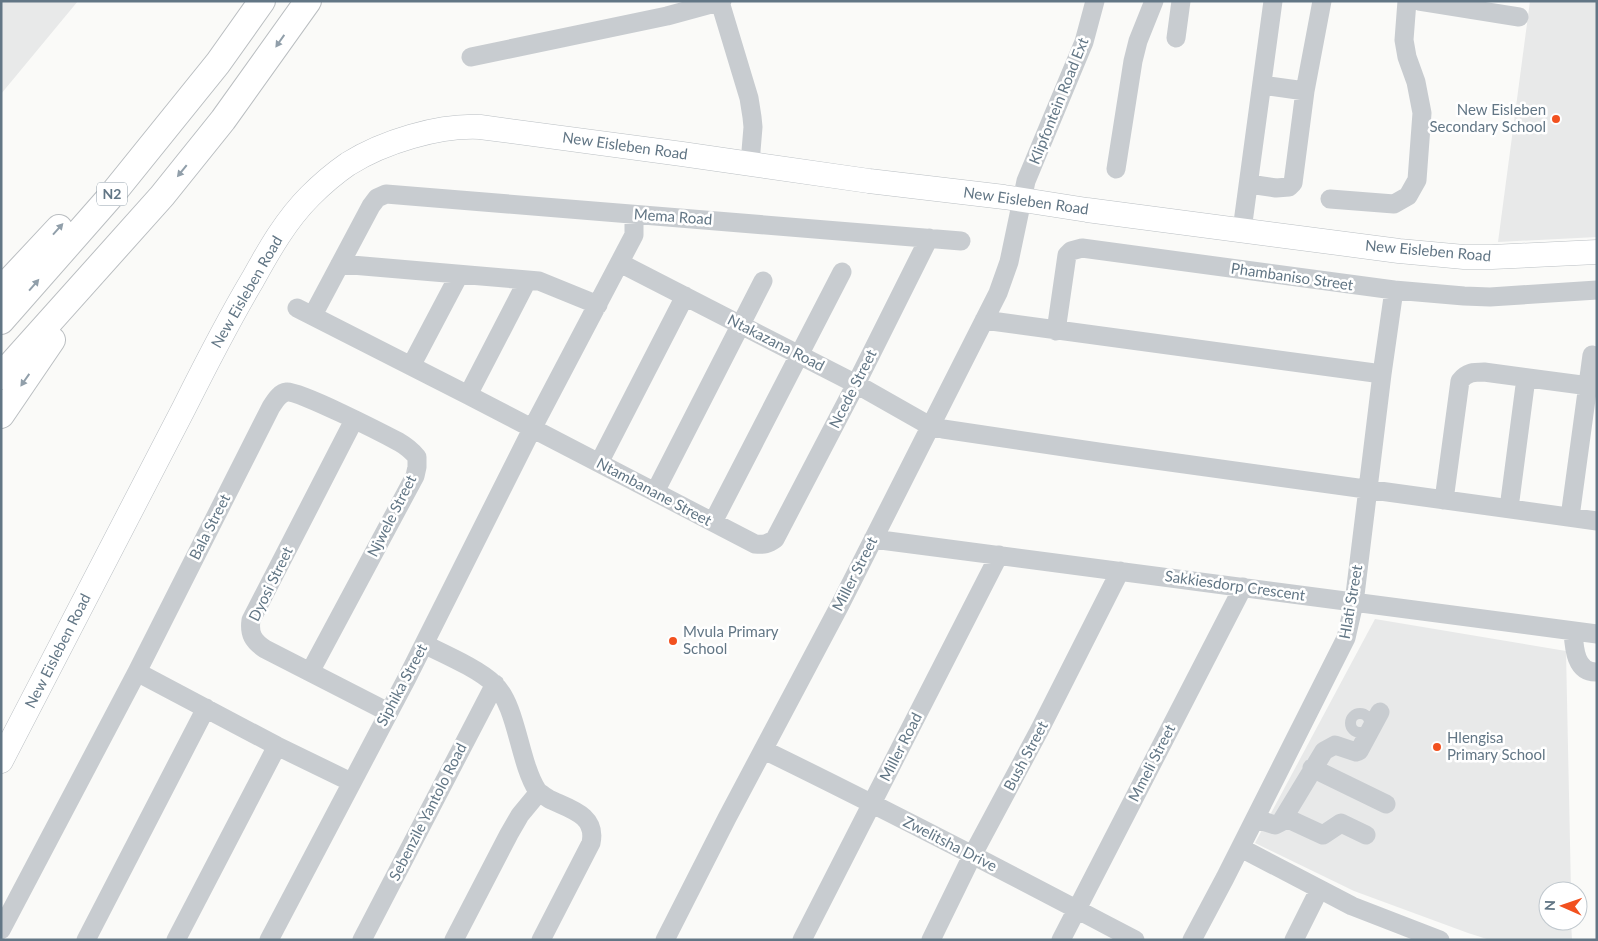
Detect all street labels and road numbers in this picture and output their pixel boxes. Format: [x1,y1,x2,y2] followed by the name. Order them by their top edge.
[1024,34,1092,167] street label: Klipfontein Road Ext
[561,127,689,163] street label: New Eisleben Road
[97,182,127,205] road number: N2
[962,182,1090,218] street label: New Eisleben Road
[633,204,713,228] street label: Mema Road
[207,232,286,351] street label: New Eisleben Road
[1364,236,1492,264] street label: New Eisleben Road
[1230,259,1355,294] street label: Phambaniso Street
[725,310,828,374] street label: Ntakazana Road
[825,346,880,431] street label: Ncede Street
[594,453,716,529] street label: Ntambanane Street
[363,471,420,559] street label: Njwele Street
[185,490,234,562] street label: Bala Street
[828,533,881,614] street label: Miller Street
[244,543,296,624] street label: Dyosi Street
[1335,563,1365,640] street label: Hlati Street
[1164,566,1307,604] street label: Sakkiesdorp Crescent
[20,590,94,711] street label: New Eisleben Road
[372,640,431,729] street label: Siphika Street
[875,709,925,784] street label: Miller Road
[999,717,1051,793] street label: Bush Street
[1124,720,1179,804] street label: Mmeli Street
[385,740,470,883] street label: Sebenzile Yantolo Road
[901,812,1000,874] street label: Zwelitsha Drive

